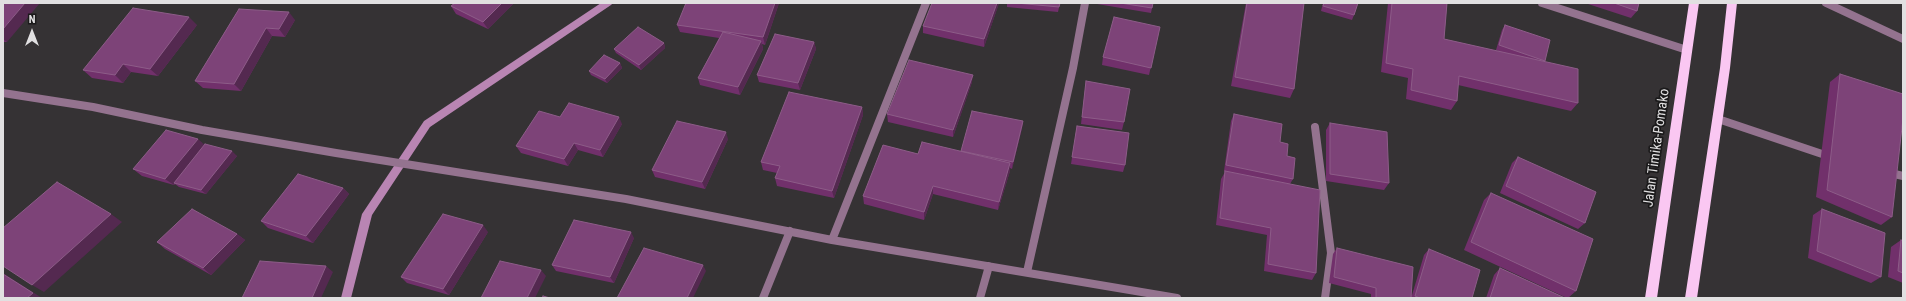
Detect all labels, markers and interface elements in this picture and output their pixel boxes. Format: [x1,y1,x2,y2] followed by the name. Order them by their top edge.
[12,12,52,52] north arrow
[29,13,35,26] text: N
[1640,88,1674,208] street label: Jalan Timika-Pomako

